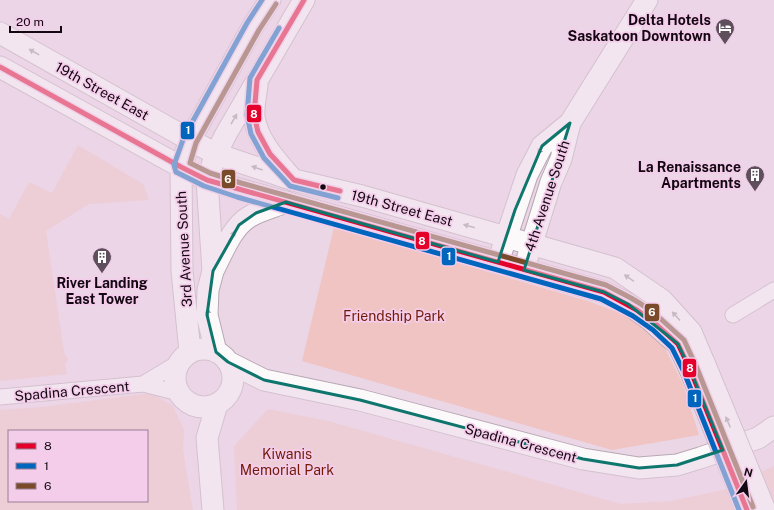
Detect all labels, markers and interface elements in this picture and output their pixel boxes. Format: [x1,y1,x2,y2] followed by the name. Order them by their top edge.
[10,8,61,34] scale bar
[568,12,711,44] place label: Delta Hotels Saskatoon Downtown
[16,15,44,29] text: 20 m
[714,17,736,45] hotel icon: Delta Hotels Saskatoon Downtown
[28,49,40,56] one-way arrow
[53,59,151,123] street label: 19th Street East
[246,104,262,123] line badge: 8
[250,108,258,120] text: 8
[231,113,238,125] one-way arrow
[180,121,195,140] line badge: 1
[186,124,190,136] text: 1
[521,138,573,254] street label: 4th Avenue South
[537,144,545,155] one-way arrow
[638,159,741,191] place label: La Renaissance Apartments
[250,164,262,170] one-way arrow
[744,164,766,192] building icon: La Renaissance Apartments
[221,169,236,189] line badge: 6
[224,173,232,185] text: 6
[318,182,328,192] unlabelled marker
[350,187,454,229] street label: 19th Street East
[173,191,195,307] street label: 3rd Avenue South
[462,223,474,229] one-way arrow
[228,231,235,242] one-way arrow
[415,231,430,250] line badge: 8
[418,235,426,247] text: 8
[91,246,113,274] building icon: River Landing East Tower
[441,247,456,266] line badge: 1
[447,250,451,262] text: 1
[624,274,634,282] one-way arrow
[56,275,148,307] place label: River Landing East Tower
[644,303,660,322] line badge: 6
[648,306,656,318] text: 6
[205,308,212,320] one-way arrow
[343,308,445,324] park label: Friendship Park
[672,311,681,320] one-way arrow
[682,358,697,378] line badge: 8
[686,362,694,374] text: 8
[14,378,130,404] street label: Spadina Crescent
[687,389,702,408] line badge: 1
[693,392,697,404] text: 1
[725,416,731,428] one-way arrow
[463,420,579,466] street label: Spadina Crescent
[8,430,148,502] legend
[44,439,52,453] text: 8
[240,446,334,478] park label: Kiwanis Memorial Park
[44,459,49,473] text: 1
[726,462,766,502] north arrow
[743,465,754,479] text: N
[44,479,51,493] text: 6

